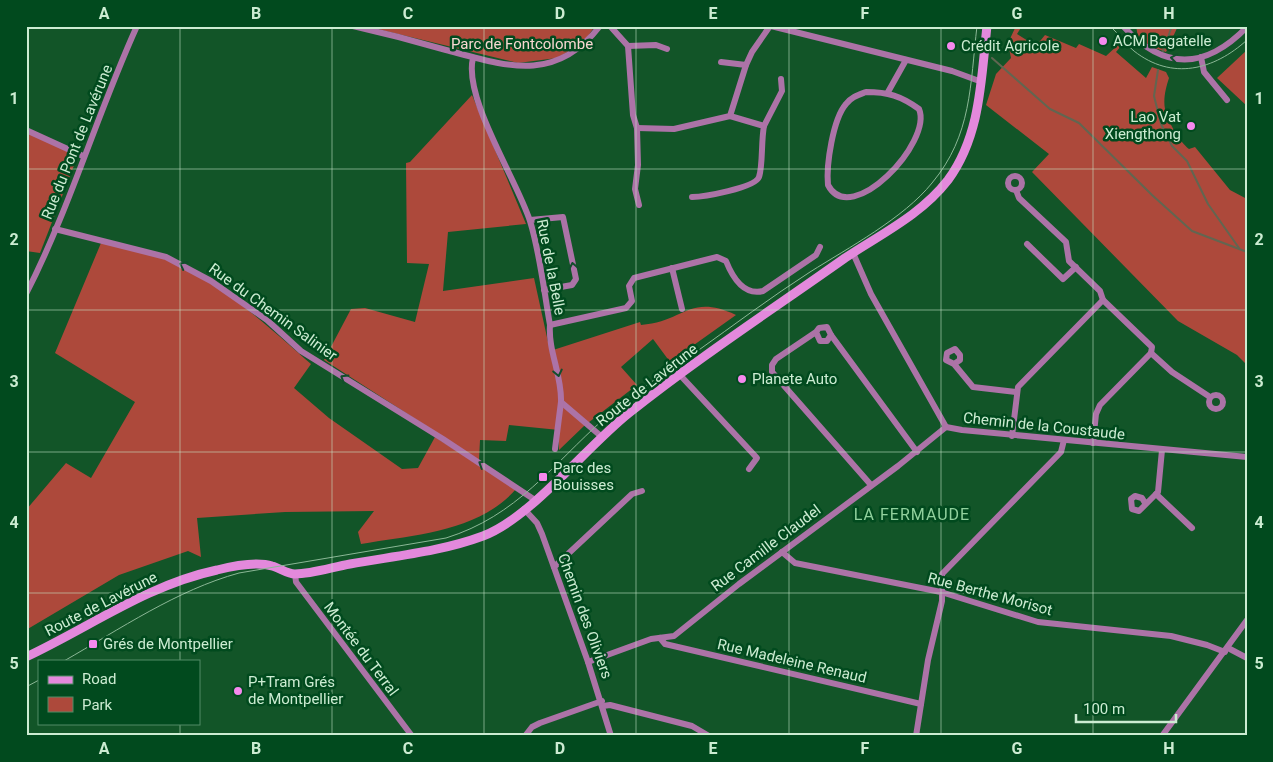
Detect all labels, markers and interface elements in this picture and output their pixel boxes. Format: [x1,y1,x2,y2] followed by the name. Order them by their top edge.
[99,4,110,23] text: A
[251,4,261,23] text: B
[403,4,413,23] text: C
[555,4,565,23] text: D
[709,4,718,23] text: E
[861,4,870,23] text: F
[1012,4,1023,23] text: G
[1163,4,1175,23] text: H
[1113,32,1212,50] place label: ACM Bagatelle
[451,35,593,53] park label: Parc de Fontcolombe
[1097,35,1109,47] marker: ACM Bagatelle
[961,37,1059,55] place label: Crédit Agricole
[945,40,957,52] marker: Crédit Agricole
[1169,53,1177,64] one-way arrow
[38,62,116,222] street label: Rue du Pont de Lavérune
[9,89,19,108] text: 1
[1254,89,1264,108] text: 1
[1105,108,1181,143] place label: Lao Vat Xiengthong
[1185,120,1197,132] marker: Lao Vat Xiengthong
[533,217,569,317] street label: Rue de la Belle
[9,230,19,249] text: 2
[1254,230,1264,249] text: 2
[206,260,340,364] street label: Rue du Chemin Salinier
[179,261,188,271] one-way arrow
[569,262,579,271] one-way arrow
[593,340,701,430] street label: Route de Lavérune
[552,369,563,377] one-way arrow
[752,370,837,388] place label: Planete Auto
[9,372,19,391] text: 3
[1254,372,1264,391] text: 3
[736,373,748,385] marker: Planete Auto
[341,374,350,384] one-way arrow
[962,409,1126,443] street label: Chemin de la Coustaude
[553,459,614,494] place label: Parc des Bouisses
[478,461,488,470] one-way arrow
[537,471,549,483] marker: Parc des Bouisses
[708,501,824,595] street label: Rue Camille Claudel
[854,505,970,524] district label: LA FERMAUDE
[9,513,19,532] text: 4
[1254,513,1264,532] text: 4
[554,551,616,681] street label: Chemin des Oliviers
[42,568,160,640] street label: Route de Lavérune
[926,569,1054,619] street label: Rue Berthe Morisot
[320,599,402,699] street label: Montée du Terral
[103,635,233,653] place label: Grés de Montpellier
[716,635,868,687] street label: Rue Madeleine Renaud
[87,638,99,650] marker: Grés de Montpellier
[9,654,19,673] text: 5
[1254,654,1264,673] text: 5
[38,660,200,724] legend
[82,670,116,688] text: Road
[248,673,343,708] place label: P+Tram Grés de Montpellier
[232,685,244,697] marker: P+Tram Grés de Montpellier
[1076,692,1176,724] scale bar
[82,696,113,714] text: Park
[1083,700,1125,718] text: 100 m
[99,739,110,758] text: A
[251,739,261,758] text: B
[403,739,413,758] text: C
[555,739,565,758] text: D
[709,739,718,758] text: E
[861,739,870,758] text: F
[1012,739,1023,758] text: G
[1163,739,1175,758] text: H

